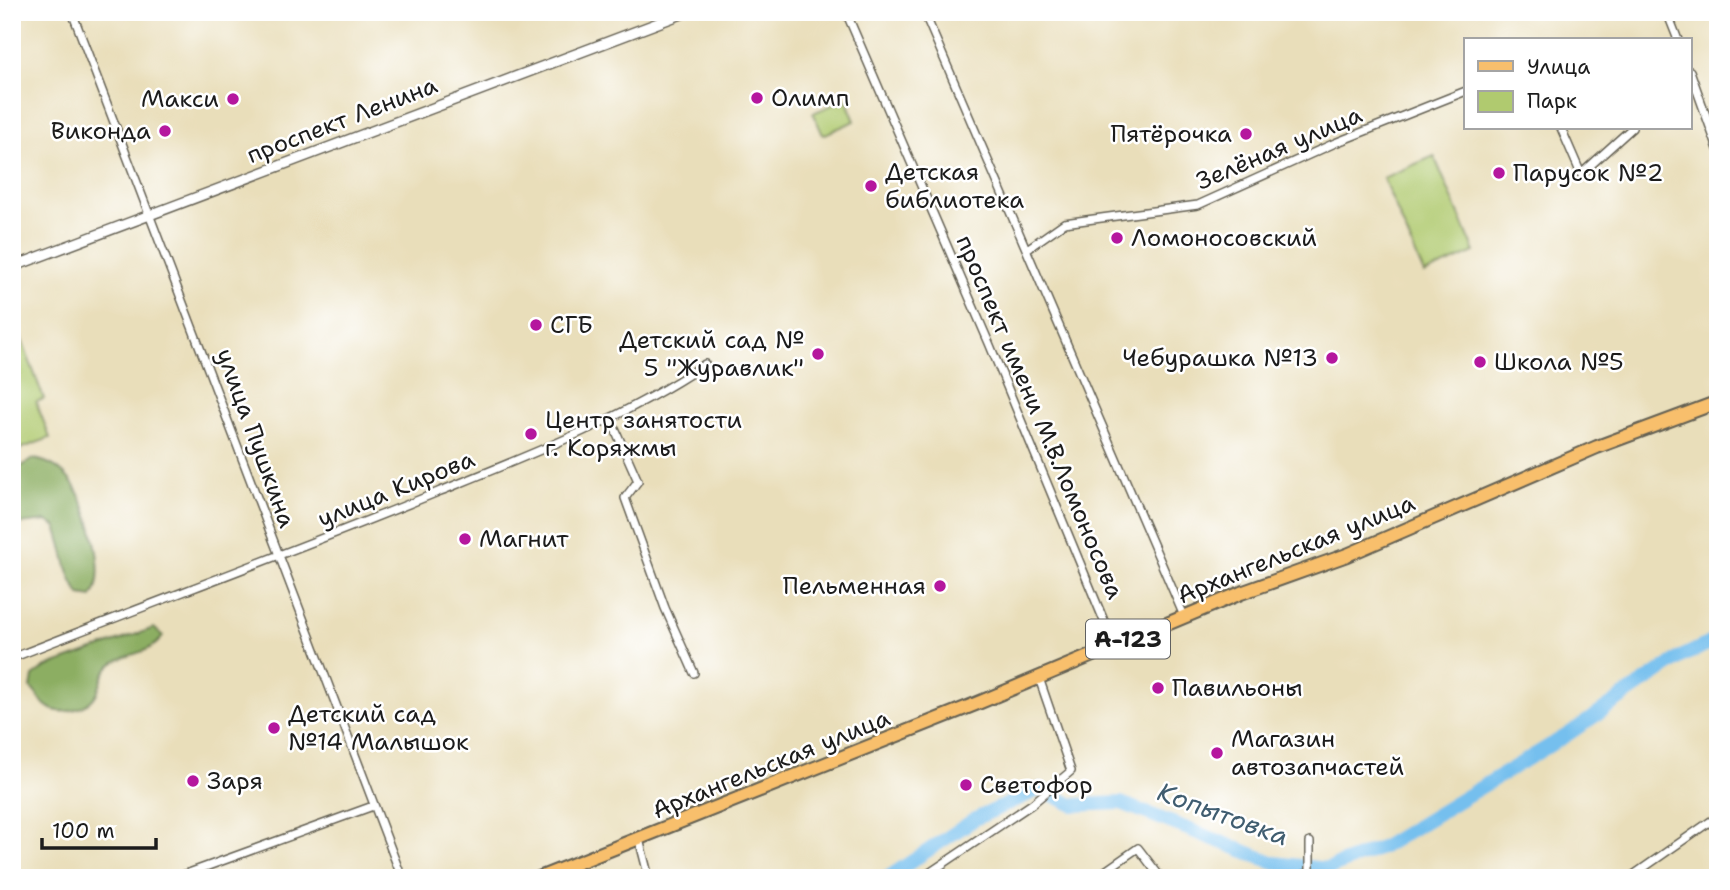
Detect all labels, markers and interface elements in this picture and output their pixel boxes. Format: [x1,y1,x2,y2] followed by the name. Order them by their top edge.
[1464,38,1692,130] legend
[1527,53,1590,81] text: Улица
[242,69,442,171] street label: проспект Ленина
[771,82,849,114] place label: Олимп
[141,83,219,115] place label: Макси
[1527,87,1577,115] text: Парк
[749,90,765,106] marker: Олимп
[225,91,241,107] marker: Макси
[1191,99,1367,197] street label: Зелёная улица
[51,115,151,147] place label: Виконда
[1110,118,1232,150] place label: Пятёрочка
[157,123,173,139] marker: Виконда
[1238,126,1254,142] marker: Пятёрочка
[885,156,1024,216] place label: Детская библиотека
[1513,157,1664,189] place label: Парусок №2
[1491,165,1507,181] marker: Парусок №2
[863,178,879,194] marker: Детская библиотека
[1131,222,1317,254] place label: Ломоносовский
[949,230,1131,604] street label: проспект имени М.В.Ломоносова
[1109,230,1125,246] marker: Ломоносовский
[550,309,593,341] place label: СГБ
[528,317,544,333] marker: СГБ
[619,324,804,384] place label: Детский сад № 5 "Журавлик"
[1122,342,1318,374] place label: Чебурашка №13
[209,344,303,532] street label: улица Пушкина
[810,346,826,362] marker: Детский сад № 5 "Журавлик"
[1494,346,1624,378] place label: Школа №5
[1324,350,1340,366] marker: Чебурашка №13
[1472,354,1488,370] marker: Школа №5
[545,404,742,464] place label: Центр занятости г. Коряжмы
[523,426,539,442] marker: Центр занятости г. Коряжмы
[313,443,479,535] street label: улица Кирова
[1173,487,1420,611] street label: Архангельская улица
[479,523,569,555] place label: Магнит
[457,531,473,547] marker: Магнит
[783,570,926,602] place label: Пельменная
[932,578,948,594] marker: Пельменная
[1086,620,1170,659] road number: А-123
[1172,672,1303,704] place label: Павильоны
[1150,680,1166,696] marker: Павильоны
[288,698,469,758] place label: Детский сад №14 Малышок
[648,702,895,826] street label: Архангельская улица
[266,720,282,736] marker: Детский сад №14 Малышок
[1231,723,1404,783] place label: Магазин автозапчастей
[1209,745,1225,761] marker: Магазин автозапчастей
[207,765,263,797] place label: Заря
[980,769,1093,801] place label: Светофор
[185,773,201,789] marker: Заря
[1153,774,1294,853] water label: Копытовка
[958,777,974,793] marker: Светофор
[42,806,156,850] scale bar
[52,817,115,845] text: 100 m

